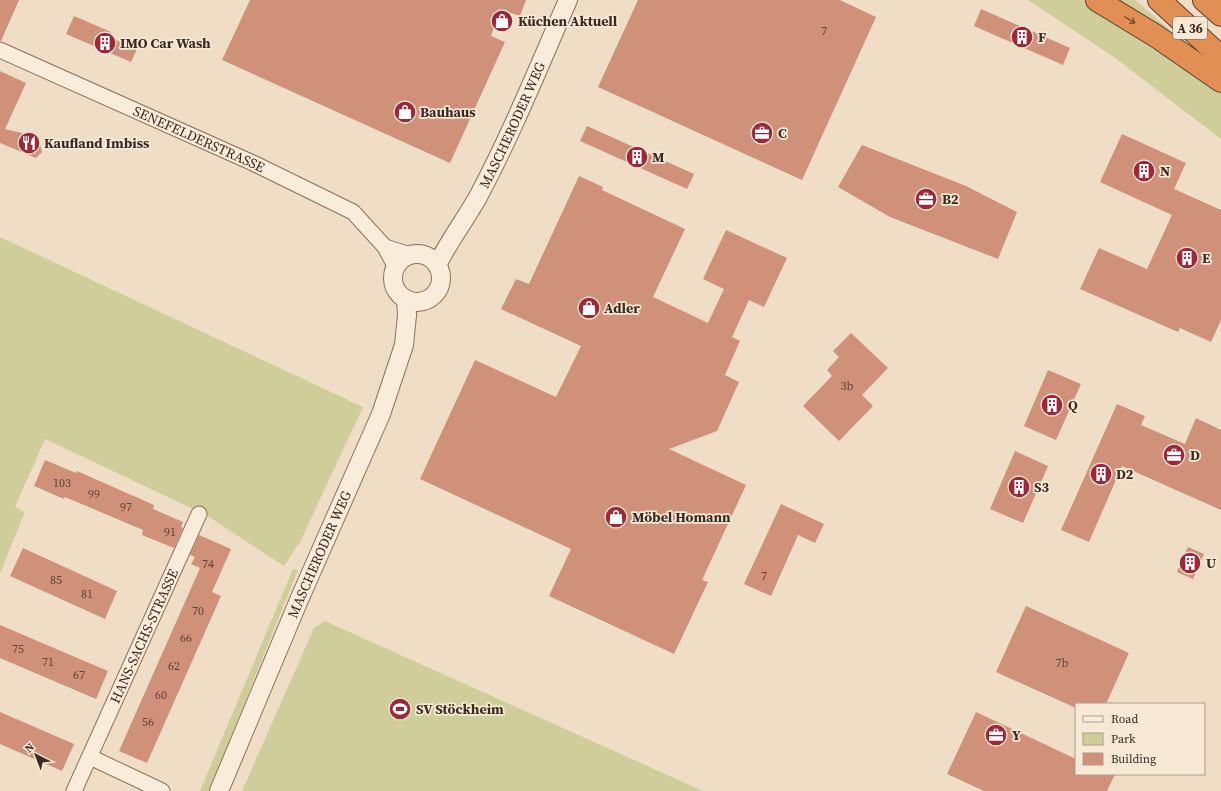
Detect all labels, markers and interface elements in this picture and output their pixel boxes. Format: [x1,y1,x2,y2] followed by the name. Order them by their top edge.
[489,8,515,34] shop icon: Küchen Aktuell
[518,11,618,31] place label: Küchen Aktuell
[1124,17,1136,25] one-way arrow
[1173,17,1207,39] road number: A 36
[821,23,827,39] house number: 7
[1009,24,1035,50] building icon: F
[1038,27,1046,47] place label: F
[92,30,118,56] building icon: IMO Car Wash
[120,33,211,53] place label: IMO Car Wash
[474,58,550,192] street label: MASCHERODER WEG
[392,99,418,125] shop icon: Bauhaus
[130,101,268,177] street label: SENEFELDERSTRASSE
[420,102,476,122] place label: Bauhaus
[749,120,775,146] office icon: C
[778,123,787,143] place label: C
[16,130,42,156] restaurant icon: Kaufland Imbiss
[44,133,150,153] place label: Kaufland Imbiss
[624,144,650,170] building icon: M
[652,147,665,167] place label: M
[1131,158,1157,184] building icon: N
[1160,161,1170,181] place label: N
[913,186,939,212] office icon: B2
[942,189,959,209] place label: B2
[1174,245,1200,271] building icon: E
[1202,248,1210,268] place label: E
[576,295,602,321] shop icon: Adler
[604,298,640,318] place label: Adler
[841,378,854,394] house number: 3b
[1039,392,1065,418] building icon: Q
[1068,395,1078,415] place label: Q
[1161,442,1187,468] office icon: D
[1190,445,1200,465] place label: D
[1088,461,1114,487] building icon: D2
[1116,464,1134,484] place label: D2
[1006,474,1032,500] building icon: S3
[53,475,71,491] house number: 103
[1034,477,1050,497] place label: S3
[88,486,100,502] house number: 99
[283,487,356,621] street label: MASCHERODER WEG
[120,499,132,515] house number: 97
[603,504,629,530] shop icon: Möbel Homann
[632,507,731,527] place label: Möbel Homann
[164,524,176,540] house number: 91
[1177,550,1203,576] building icon: U
[1206,553,1216,573] place label: U
[202,556,214,572] house number: 74
[105,566,183,706] street label: HANS-SACHS-STRASSE
[761,568,767,584] house number: 7
[50,572,62,588] house number: 85
[81,586,93,602] house number: 81
[192,603,204,619] house number: 70
[180,630,192,646] house number: 66
[12,641,24,657] house number: 75
[42,654,54,670] house number: 71
[1056,655,1069,671] house number: 7b
[168,658,180,674] house number: 62
[73,667,85,683] house number: 67
[155,687,167,703] house number: 60
[387,696,413,722] sports icon: SV Stöckheim
[416,699,504,719] place label: SV Stöckheim
[1075,703,1205,775] legend
[1111,711,1138,727] text: Road
[142,714,154,730] house number: 56
[983,722,1009,748] office icon: Y
[1012,725,1021,745] place label: Y
[1111,731,1136,747] text: Park
[16,735,56,775] north arrow
[22,740,38,756] text: N
[1111,751,1156,767] text: Building

